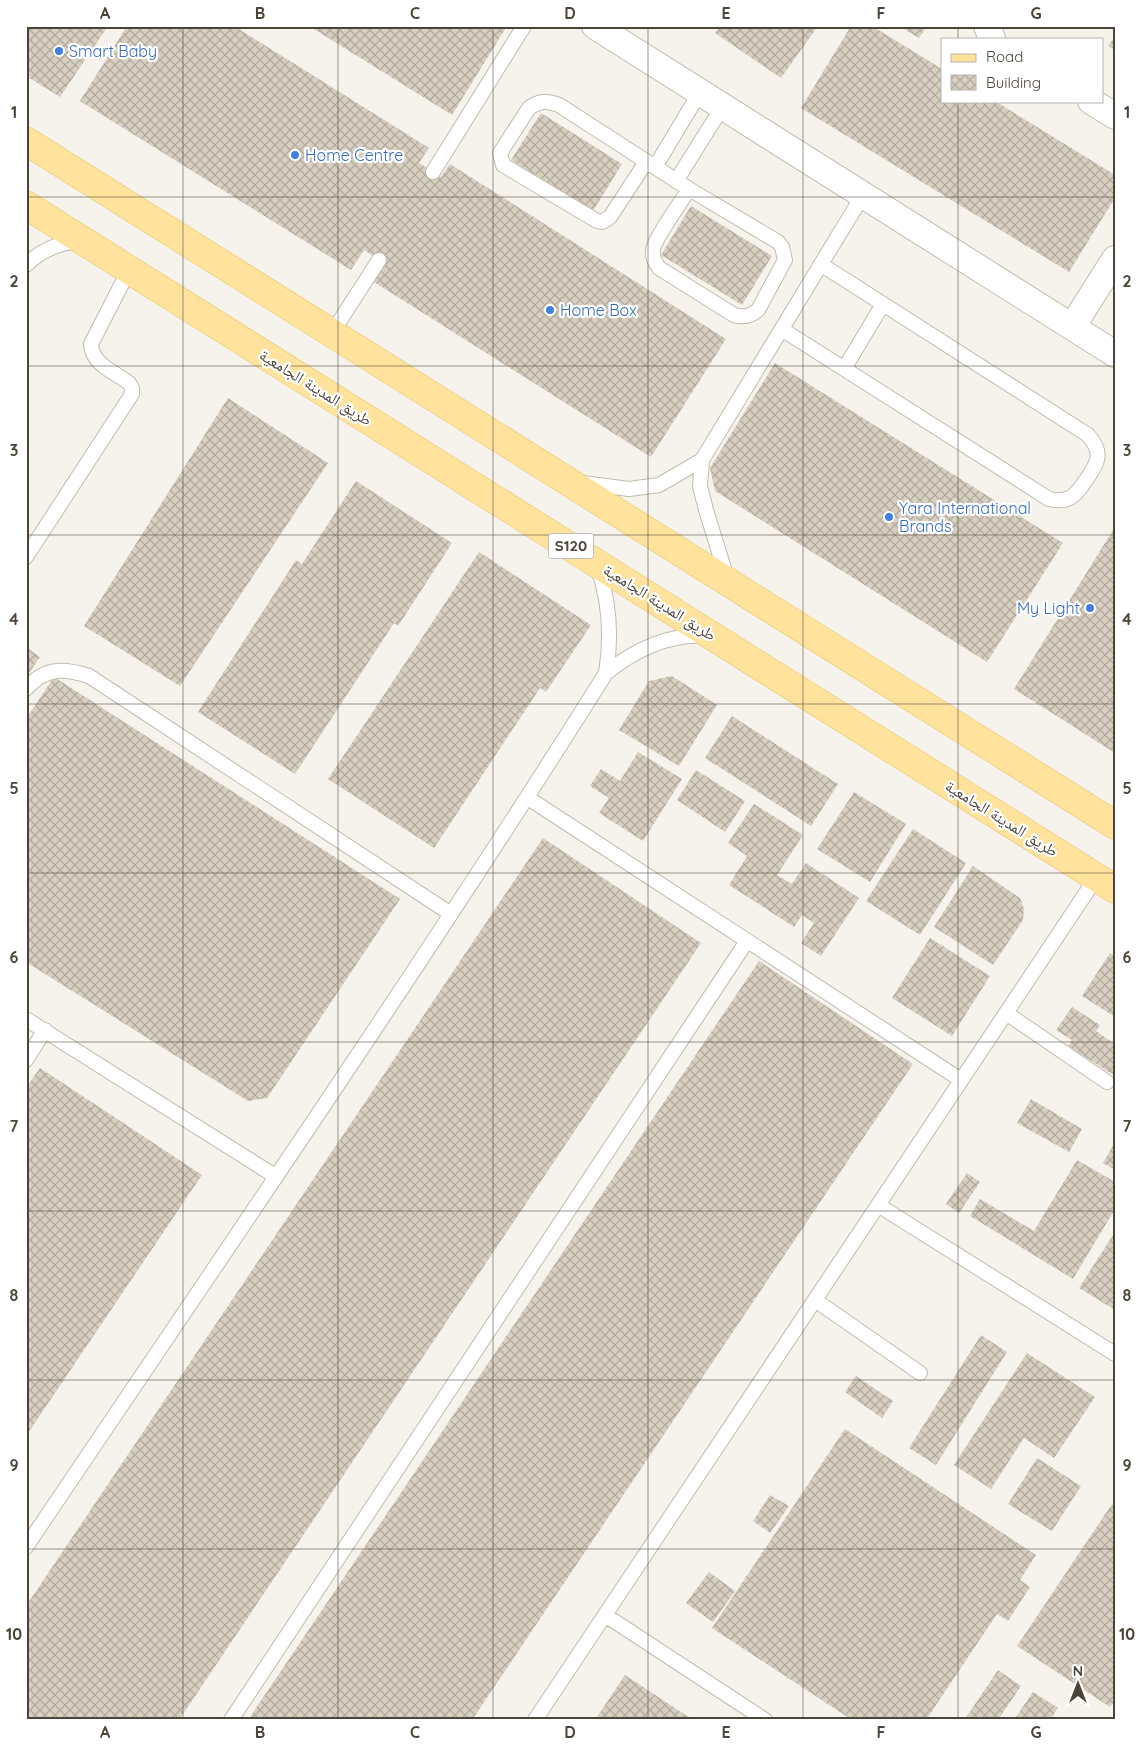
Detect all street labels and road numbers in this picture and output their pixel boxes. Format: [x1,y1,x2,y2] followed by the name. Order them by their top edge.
[255,344,376,431] street label: طريق المدينة الجامعية
[548,534,594,558] road number: S120
[599,559,720,646] street label: طريق المدينة الجامعية
[941,775,1062,862] street label: طريق المدينة الجامعية

